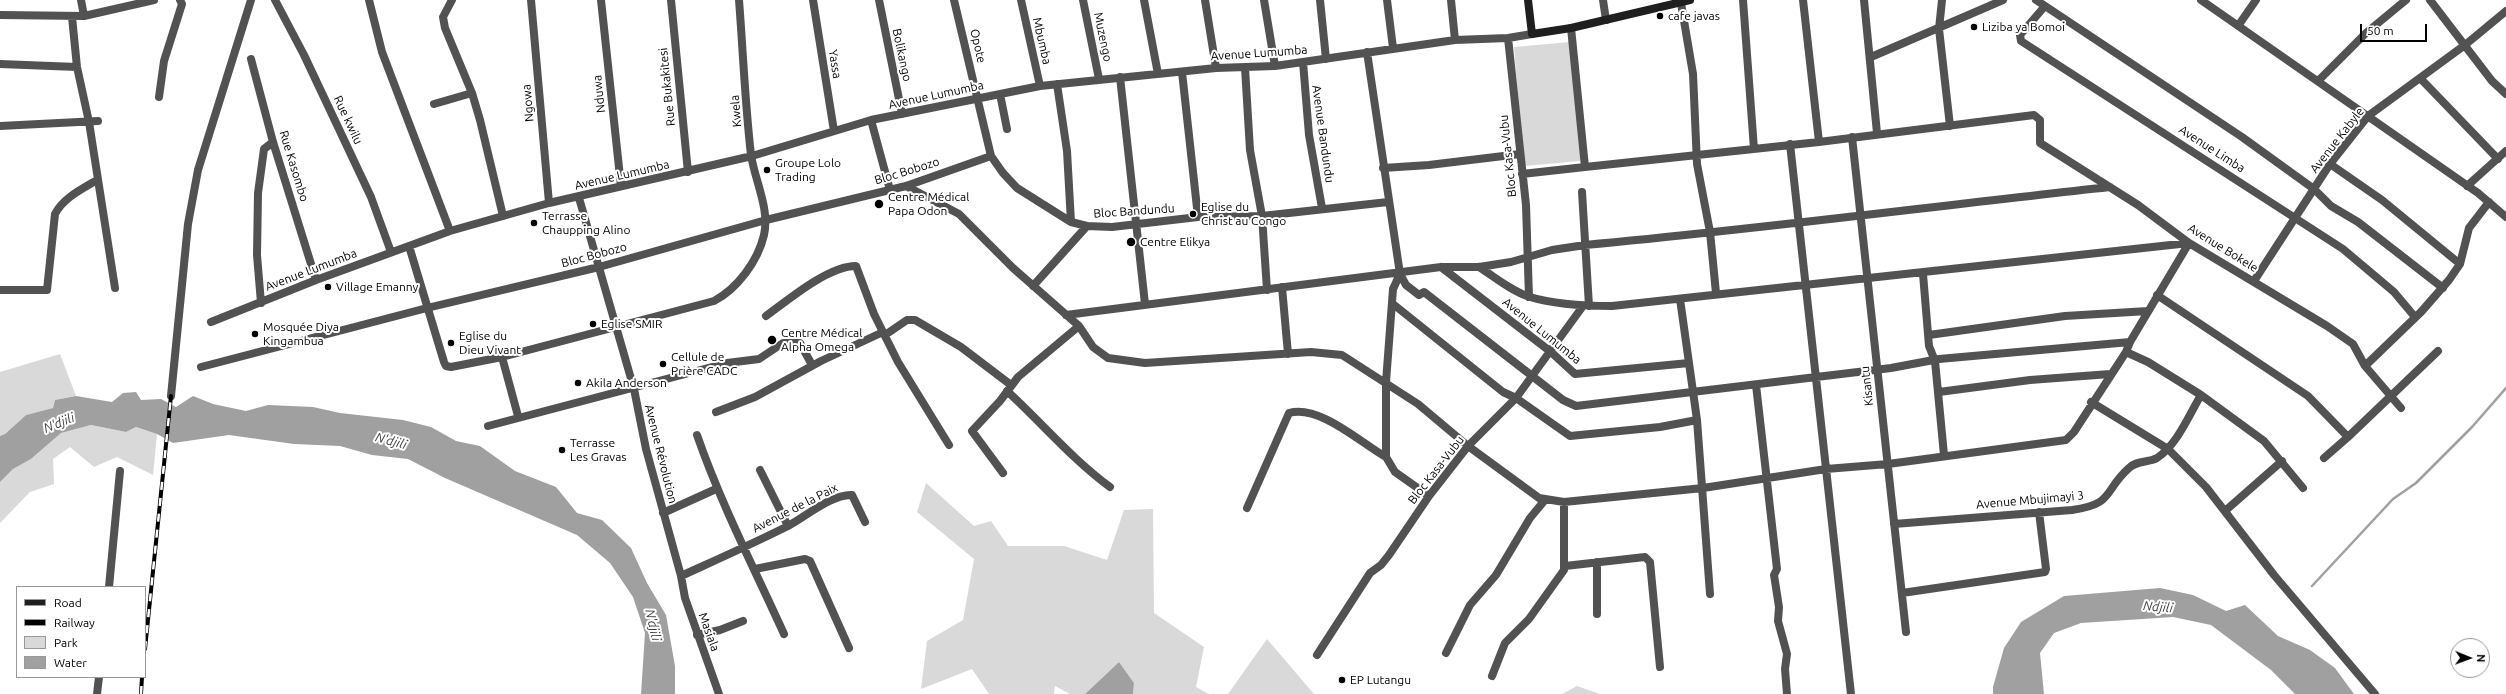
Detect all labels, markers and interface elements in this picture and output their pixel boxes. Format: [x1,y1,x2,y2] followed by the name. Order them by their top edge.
[1668,9,1720,23] place label: cafe javas
[1091,11,1115,63] street label: Muzengo
[1655,11,1665,21] marker: cafe javas
[1030,16,1054,66] street label: Mbumba
[2362,16,2429,42] scale bar
[1982,20,2065,34] place label: Liziba ya Bomoi
[1969,22,1979,32] marker: Liziba ya Bomoi
[2367,24,2394,37] text: 50 m
[889,27,915,83] street label: Bolikango
[967,27,989,65] street label: Opote
[1210,42,1308,64] street label: Avenue Lumumba
[656,47,678,127] street label: Rue Bukakitesi
[826,48,844,80] street label: Yassa
[590,74,608,114] street label: Nduwa
[887,78,985,112] street label: Avenue Lumumba
[519,83,537,123] street label: Ngowa
[1309,84,1337,184] street label: Avenue Bandundu
[330,93,366,147] street label: Rue kwilu
[727,94,745,128] street label: Kwela
[2307,104,2367,176] street label: Avenue Kabyle
[1497,114,1519,198] street label: Bloc Kasa-Vubu
[2176,122,2248,176] street label: Avenue Limba
[276,129,312,203] street label: Rue Kasombo
[873,154,941,188] street label: Bloc Bobozo
[775,156,841,184] place label: Groupe Lolo Trading
[573,157,671,193] street label: Avenue Lumumba
[762,165,772,175] marker: Groupe Lolo Trading
[888,190,969,218] place label: Centre Médical Papa Odon
[873,198,885,210] marker: Centre Médical Papa Odon
[1201,200,1286,228] place label: Eglise du Christ au Congo
[1093,201,1175,221] street label: Bloc Bandundu
[542,209,630,237] place label: Terrasse Chaupping Alino
[1188,209,1198,219] marker: Eglise du Christ au Congo
[529,218,539,228] marker: Terrasse Chaupping Alino
[2185,221,2261,275] street label: Avenue Bokele
[1140,235,1210,249] place label: Centre Elikya
[1125,236,1137,248] marker: Centre Elikya
[560,239,628,271] street label: Bloc Bobozo
[263,246,359,294] street label: Avenue Lumumba
[336,280,418,294] place label: Village Emanny
[323,282,333,292] marker: Village Emanny
[1500,295,1584,367] street label: Avenue Lumumba
[601,317,662,331] place label: Eglise SMIR
[588,319,598,329] marker: Eglise SMIR
[263,320,339,348] place label: Mosquée Diya Kingambua
[781,326,862,354] place label: Centre Médical Alpha Omega
[250,329,260,339] marker: Mosquée Diya Kingambua
[459,329,521,357] place label: Eglise du Dieu Vivant
[766,334,778,346] marker: Centre Médical Alpha Omega
[446,338,456,348] marker: Eglise du Dieu Vivant
[671,350,737,378] place label: Cellule de Prière CADC
[658,359,668,369] marker: Cellule de Prière CADC
[1858,365,1876,407] street label: Kisantu
[586,376,667,390] place label: Akila Anderson
[573,378,583,388] marker: Akila Anderson
[642,403,680,505] street label: Avenue Révolution
[41,410,77,436] water label: N'djili
[373,429,409,453] water label: N'djili
[1405,433,1467,507] street label: Bloc Kasa-Vubu
[570,436,627,464] place label: Terrasse Les Gravas
[557,445,567,455] marker: Terrasse Les Gravas
[750,480,840,536] street label: Avenue de la Paix
[1976,488,2084,512] street label: Avenue Mbujimayi 3
[16,586,146,678] legend
[54,596,82,609] text: Road
[2143,598,2173,616] water label: Ndjili
[642,608,664,642] water label: N'djili
[695,611,723,653] street label: Masiala
[54,616,95,629] text: Railway
[54,636,78,649] text: Park
[2450,638,2490,678] north arrow
[2475,654,2487,662] text: N
[54,656,87,669] text: Water
[1350,673,1411,687] place label: EP Lutangu
[1337,675,1347,685] marker: EP Lutangu

